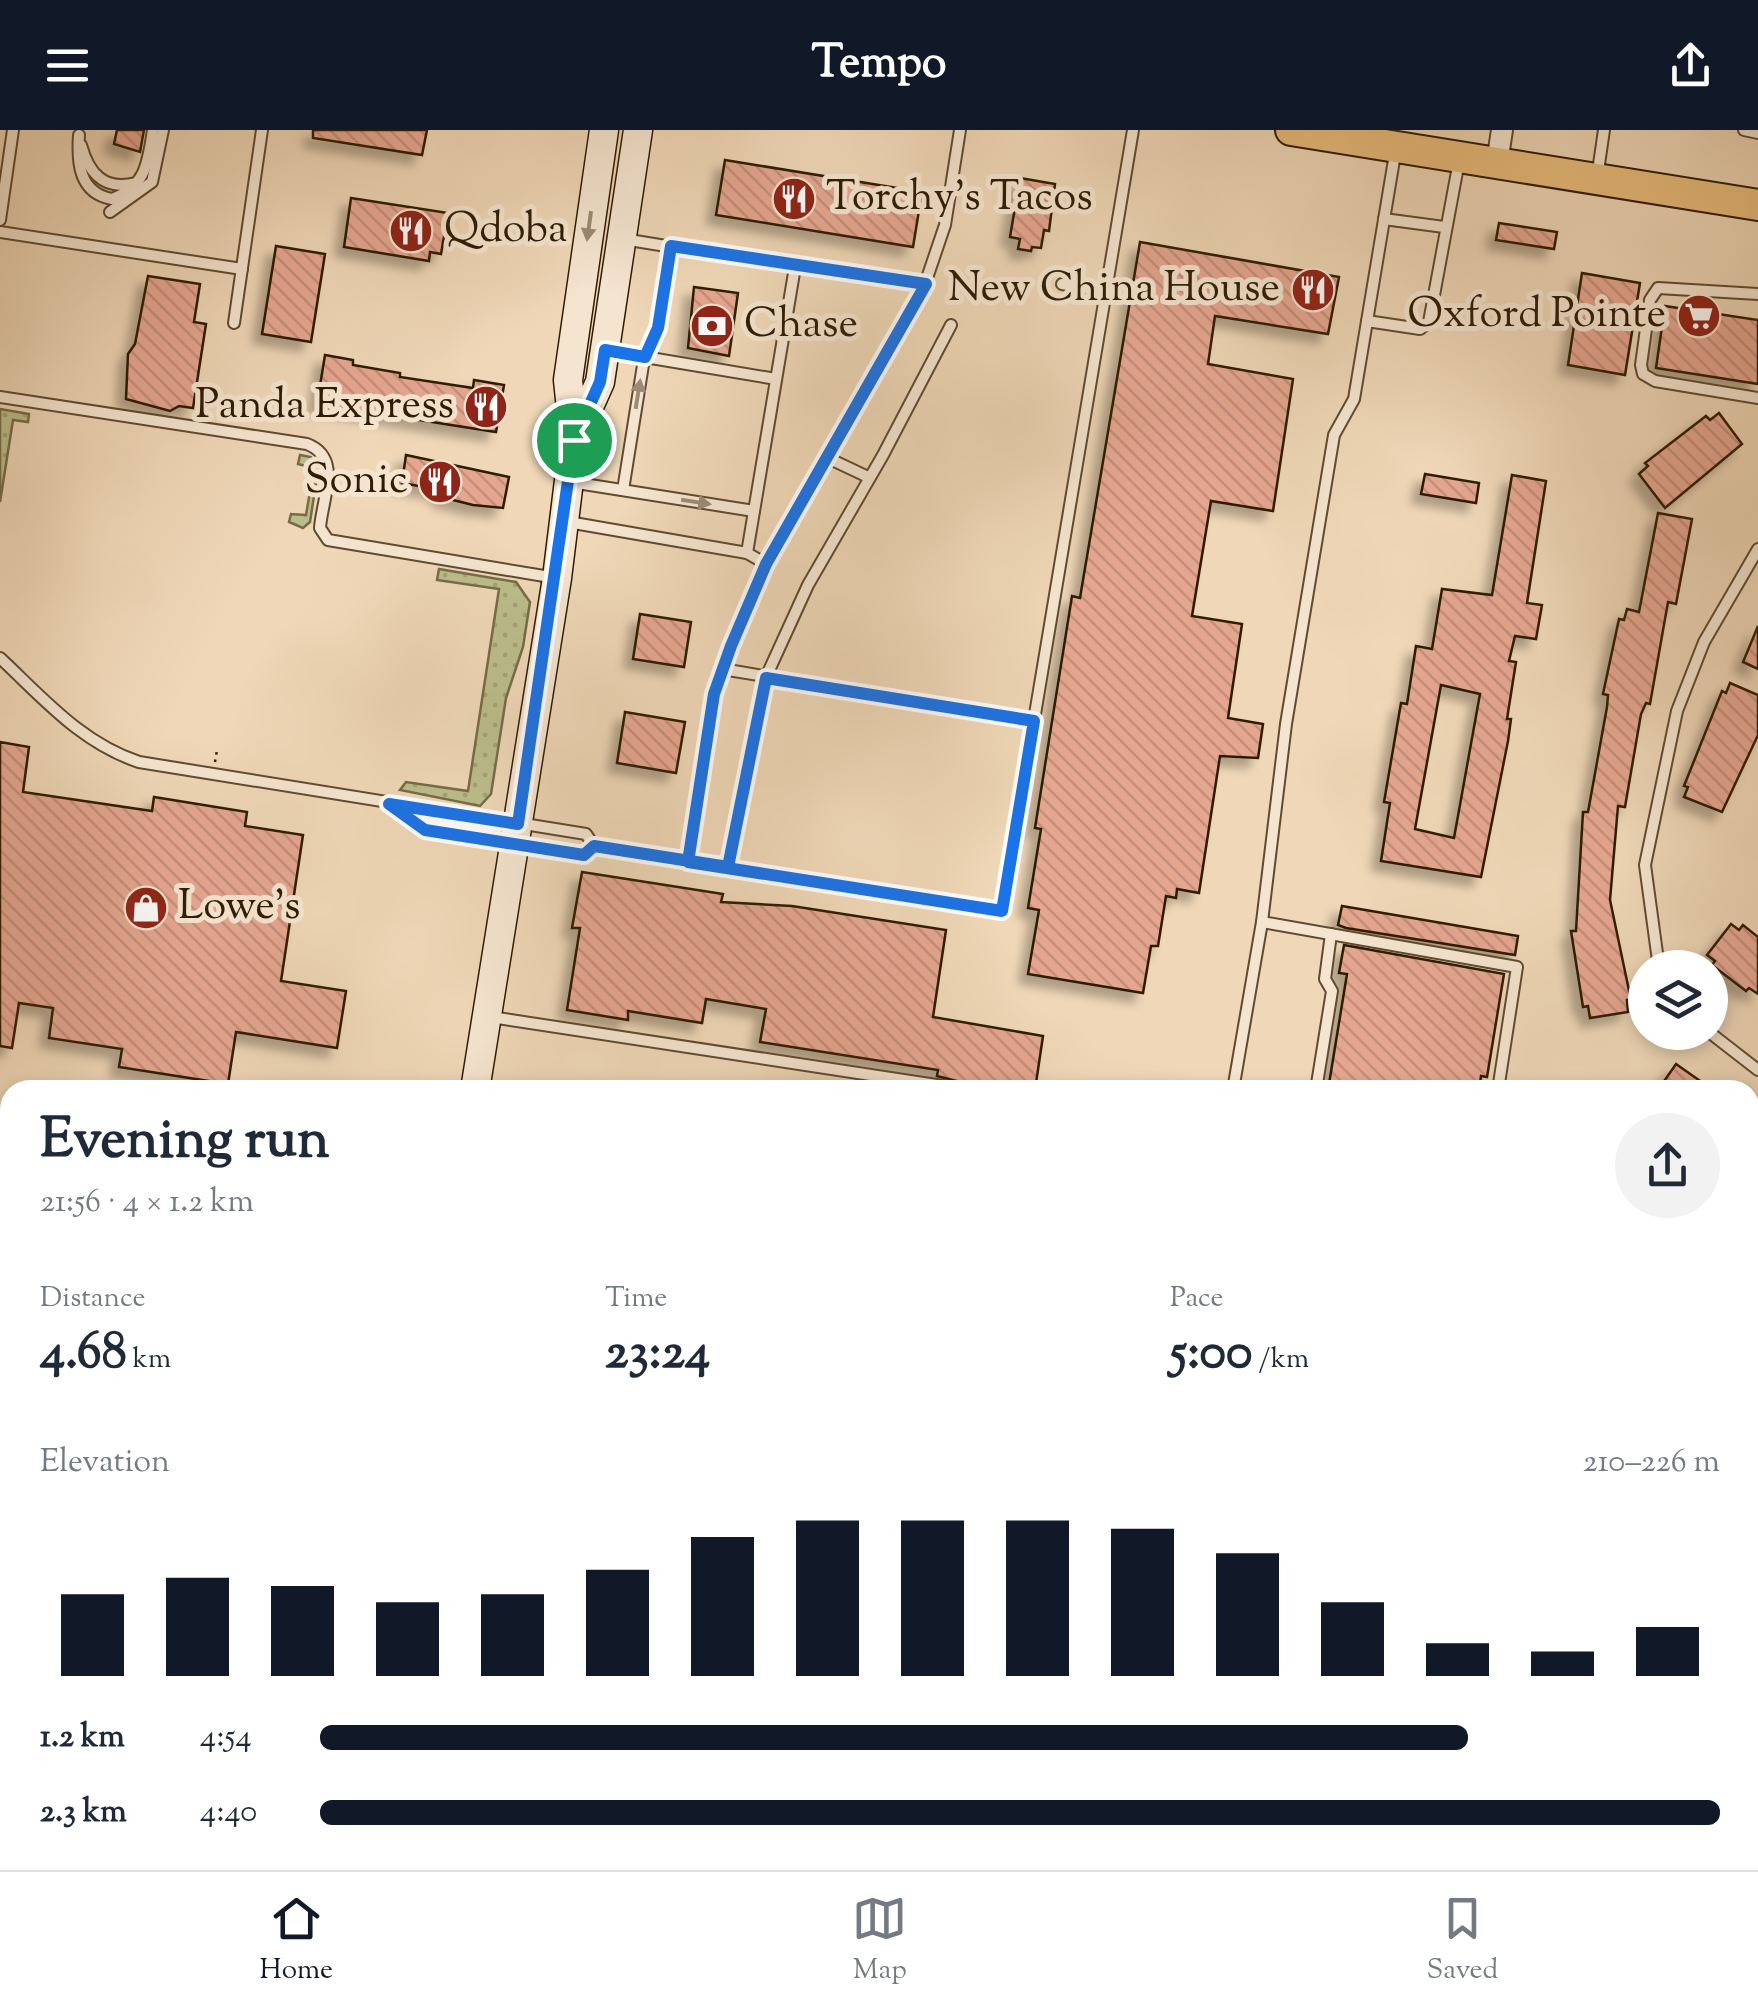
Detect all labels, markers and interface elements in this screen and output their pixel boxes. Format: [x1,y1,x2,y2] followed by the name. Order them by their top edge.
[811,33,947,98] text: Tempo
[40,38,95,93] icon: menu
[1663,38,1718,93] icon: share
[826,169,1093,229] place label: Torchy's Tacos
[771,176,817,222] restaurant icon: Torchy's Tacos
[444,201,567,261] place label: Qdoba
[388,208,434,254] restaurant icon: Qdoba
[581,211,597,243] one-way arrow
[948,260,1280,320] place label: New China House
[1290,267,1336,313] restaurant icon: New China House
[1407,286,1666,346] place label: Oxford Pointe
[1676,293,1722,339] supermarket icon: Oxford Pointe
[744,296,858,356] place label: Chase
[689,303,735,349] bank icon: Chase
[195,377,454,437] place label: Panda Express
[631,377,647,409] one-way arrow
[463,384,509,430] restaurant icon: Panda Express
[532,398,617,483] pin
[547,413,602,468] icon: arrive
[304,452,408,512] place label: Sonic
[417,459,463,505] restaurant icon: Sonic
[681,494,712,510] one-way arrow
[178,878,301,938] place label: Lowe's
[123,885,169,931] shop icon: Lowe's
[1628,950,1728,1050] map controls
[1628,950,1728,1050] button: layers
[40,1103,329,1182] text: Evening run
[1615,1113,1720,1218] button: share
[40,1180,254,1226] text: 21:56 · 4 × 1.2 km
[40,1279,146,1319] text: Distance
[605,1279,667,1319] text: Time
[1170,1279,1224,1319] text: Pace
[40,1319,127,1391] text: 4.68
[605,1319,710,1391] text: 23:24
[1170,1319,1253,1391] text: 5:00
[127,1340,171,1380] text: km
[1253,1340,1309,1380] text: /km
[40,1440,170,1486] text: Elevation
[1583,1440,1720,1486] text: 210–226 m
[40,1715,125,1761] text: 1.2 km
[200,1715,252,1761] text: 4:54
[40,1790,127,1836] text: 2.3 km
[200,1790,257,1836] text: 4:40
[260,1891,333,1991] tab: Home
[852,1891,907,1991] tab: Map
[1426,1891,1498,1991] tab: Saved

